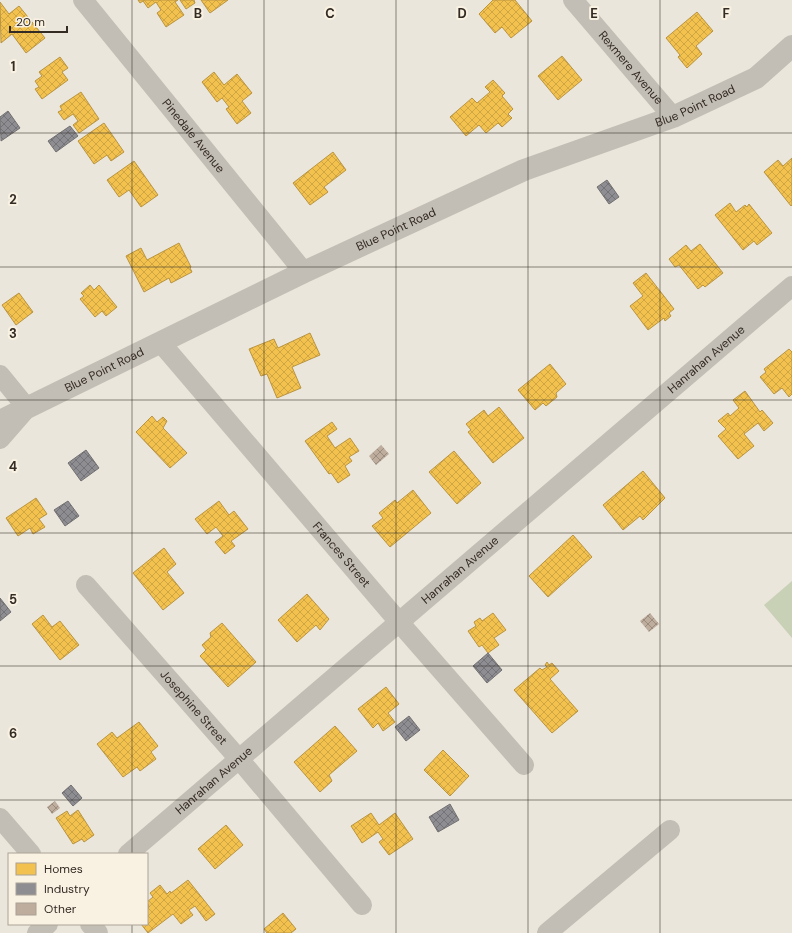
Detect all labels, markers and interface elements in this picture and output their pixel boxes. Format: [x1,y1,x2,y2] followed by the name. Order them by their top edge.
[194,5,202,22] text: B
[325,5,335,22] text: C
[457,5,467,22] text: D
[590,5,598,22] text: E
[722,5,730,22] text: F
[10,8,67,34] scale bar
[16,14,45,30] text: 20 m
[595,28,667,108] street label: Rexmere Avenue
[11,58,15,75] text: 1
[653,81,738,131] street label: Blue Point Road
[158,95,228,176] street label: Pinedale Avenue
[9,191,17,208] text: 2
[354,204,439,255] street label: Blue Point Road
[664,322,748,397] street label: Hanrahan Avenue
[9,325,17,342] text: 3
[62,344,146,396] street label: Blue Point Road
[9,458,17,475] text: 4
[309,518,374,591] street label: Frances Street
[418,532,502,608] street label: Hanrahan Avenue
[9,591,17,608] text: 5
[156,667,231,748] street label: Josephine Street
[9,725,17,742] text: 6
[172,743,256,818] street label: Hanrahan Avenue
[8,853,148,925] legend
[44,861,83,877] text: Homes
[44,881,90,897] text: Industry
[44,901,77,917] text: Other

